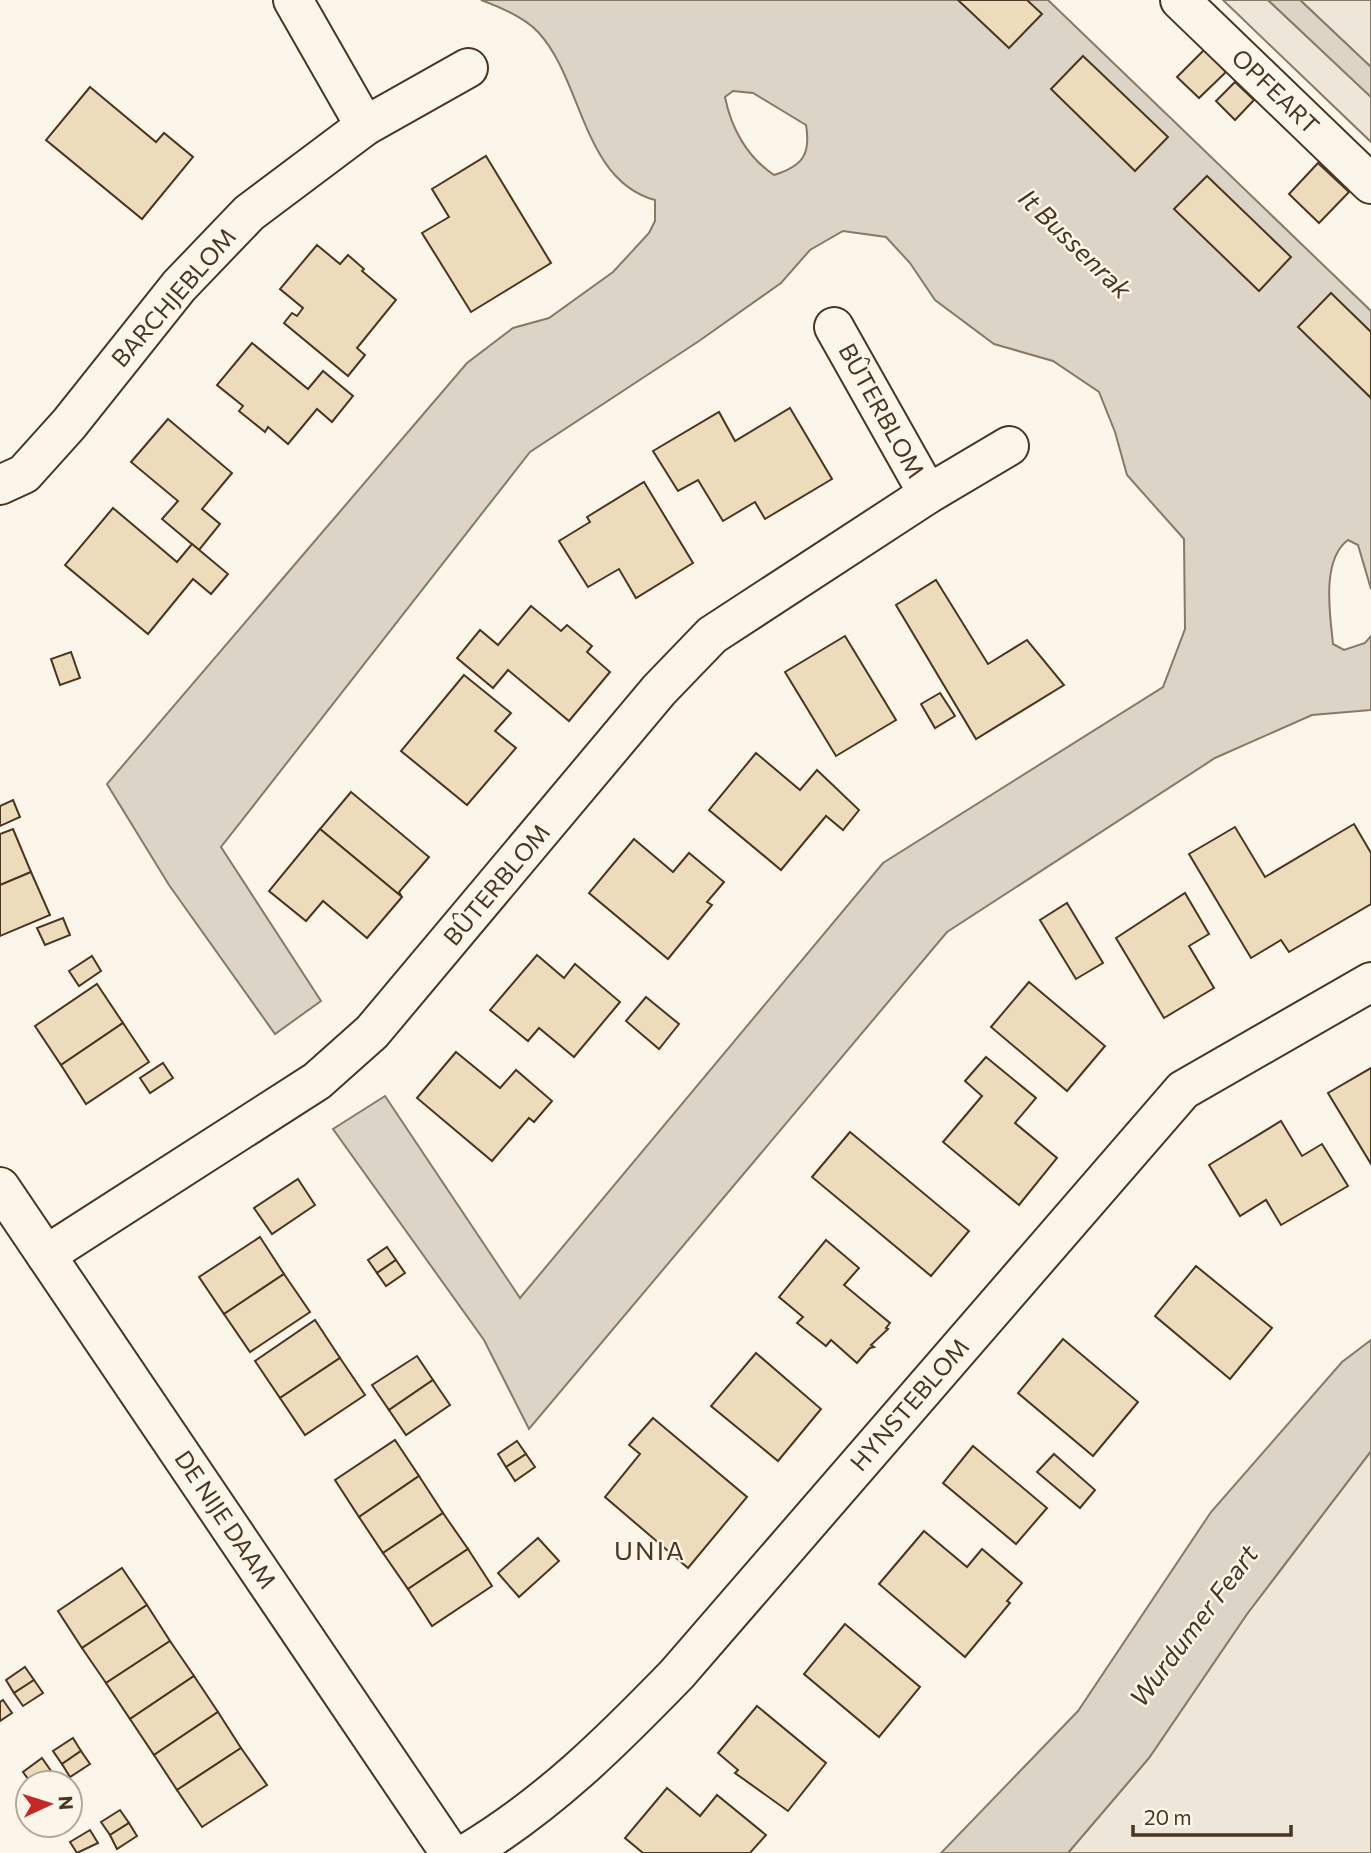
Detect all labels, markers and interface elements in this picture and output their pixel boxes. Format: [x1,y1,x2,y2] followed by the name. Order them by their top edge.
[1226,42,1326,140] street label: OPFEART
[1013,182,1139,305] water label: It Bussenrak
[105,222,241,372] street label: BARCHJEBLOM
[833,338,931,483] street label: BÛTERBLOM
[437,817,555,951] street label: BÛTERBLOM
[843,1332,974,1476] street label: HYNSTEBLOM
[169,1445,283,1594] street label: DE NIJE DAAM
[614,1534,686,1565] district label: UNIA
[1122,1537,1264,1712] water label: Wurdumer Feart
[14,1769,84,1839] north arrow
[1133,1794,1290,1838] scale bar
[54,1795,78,1811] text: N
[1144,1804,1192,1829] text: 20 m

